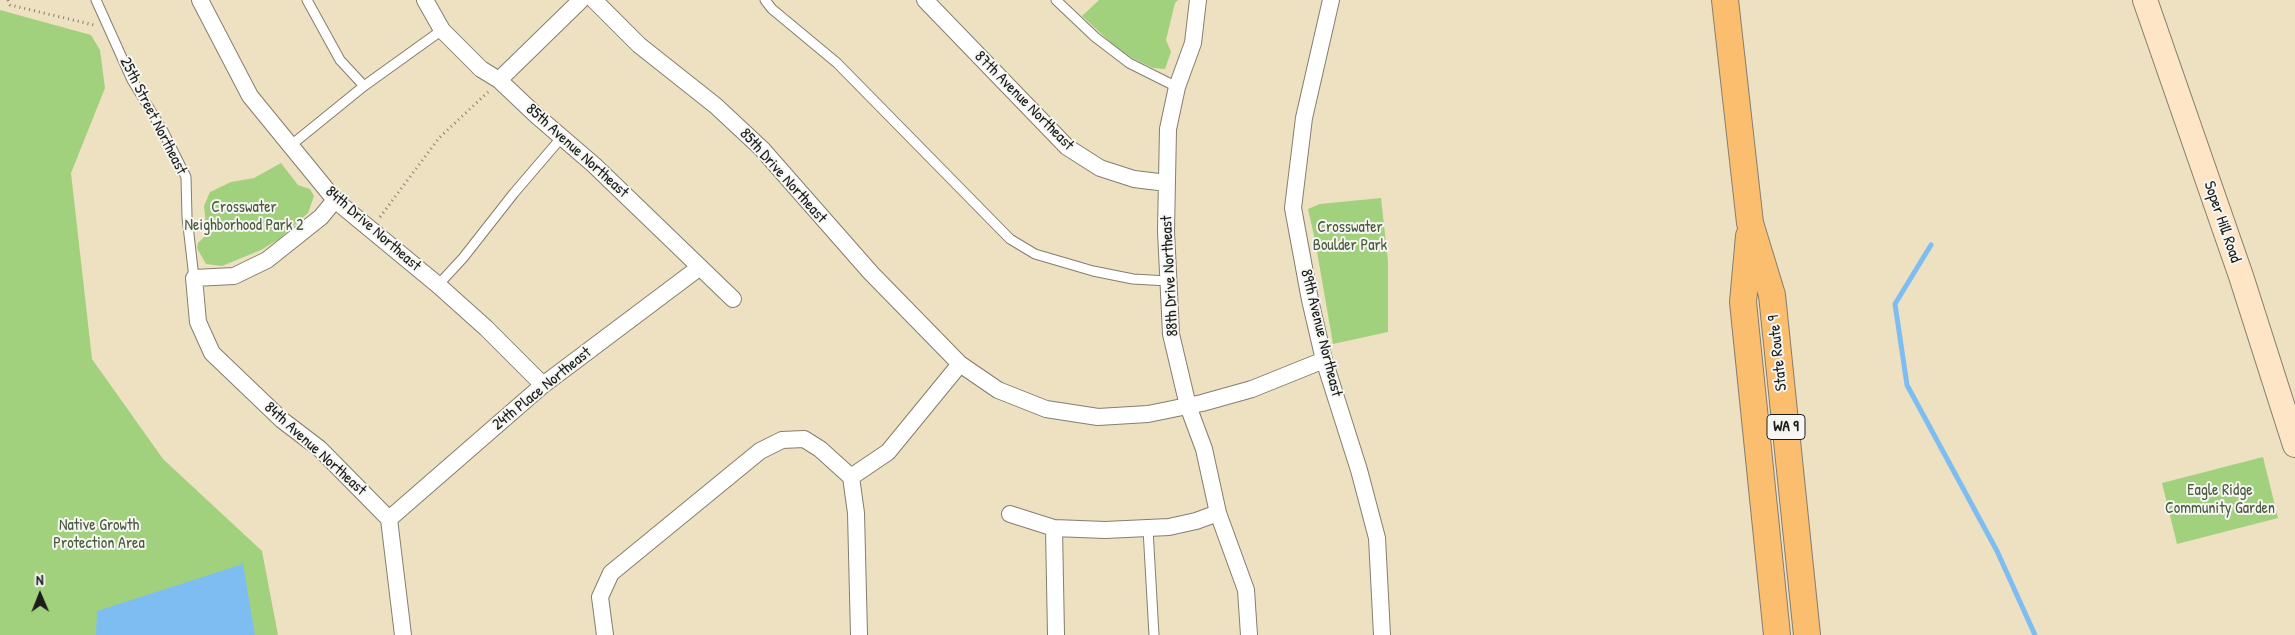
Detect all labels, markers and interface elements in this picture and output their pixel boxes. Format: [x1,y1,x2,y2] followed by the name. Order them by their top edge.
[970,47,1078,155] street label: 87th Avenue Northeast
[115,54,191,178] street label: 25th Street Northeast
[522,100,632,202] street label: 85th Avenue Northeast
[735,125,831,227] street label: 85th Drive Northeast
[2199,179,2245,265] street label: Soper Hill Road
[321,182,425,276] street label: 84th Drive Northeast
[185,198,303,236] park label: Crosswater Neighborhood Park 2
[1157,215,1183,337] street label: 88th Drive Northeast
[1313,218,1387,256] park label: Crosswater Boulder Park
[1296,267,1346,399] street label: 89th Avenue Northeast
[1764,314,1792,392] street label: State Route 9
[489,343,595,435] street label: 24th Place Northeast
[260,398,370,500] street label: 84th Avenue Northeast
[1767,414,1805,440] road number: WA 9
[2165,481,2275,519] park label: Eagle Ridge Community Garden
[53,516,145,554] park label: Native Growth Protection Area
[15,570,65,620] north arrow
[36,570,44,589] text: N

